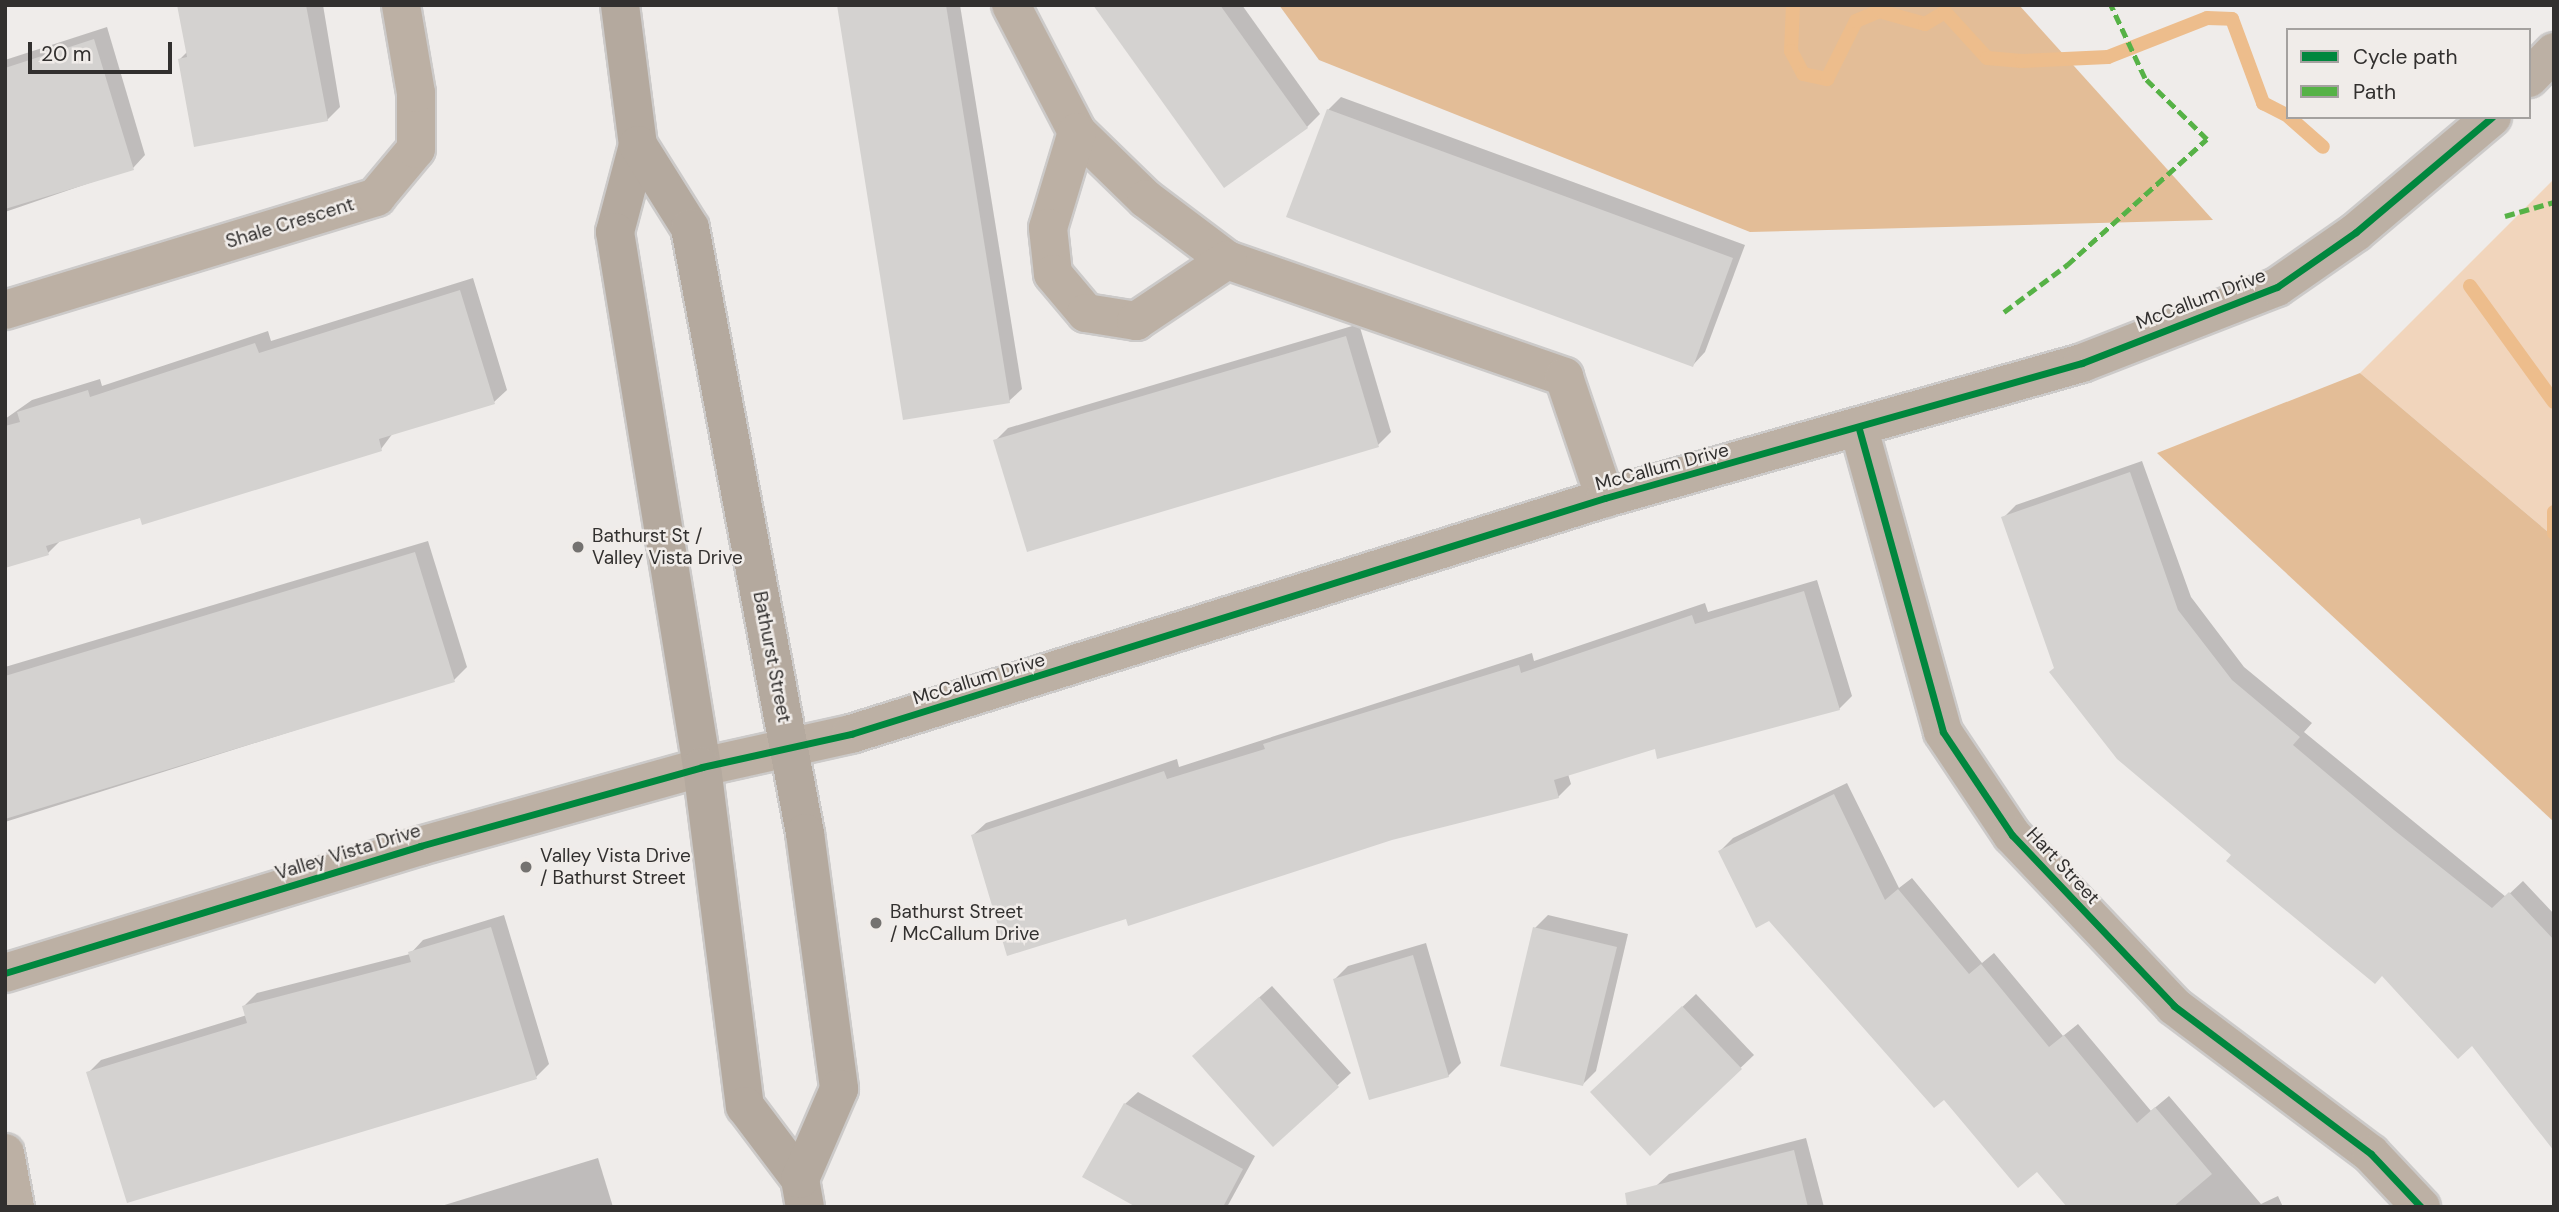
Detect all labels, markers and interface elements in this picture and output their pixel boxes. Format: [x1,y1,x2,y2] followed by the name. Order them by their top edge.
[32,28,175,72] scale bar
[2286,28,2531,119] legend
[41,40,92,68] text: 20 m
[2353,43,2458,71] text: Cycle path
[2353,78,2396,106] text: Path
[223,193,357,253] street label: Shale Crescent
[2133,264,2269,334] street label: McCallum Drive
[1593,438,1731,496] street label: McCallum Drive
[592,525,743,569] place label: Bathurst St / Valley Vista Drive
[570,539,586,555] marker: Bathurst St / Valley Vista Drive
[748,589,796,725] street label: Bathurst Street
[910,648,1048,710] street label: McCallum Drive
[273,819,423,885] street label: Valley Vista Drive
[2022,823,2104,909] street label: Hart Street
[540,845,691,889] place label: Valley Vista Drive / Bathurst Street
[518,859,534,875] marker: Valley Vista Drive / Bathurst Street
[890,901,1040,945] place label: Bathurst Street / McCallum Drive
[868,915,884,931] marker: Bathurst Street / McCallum Drive

